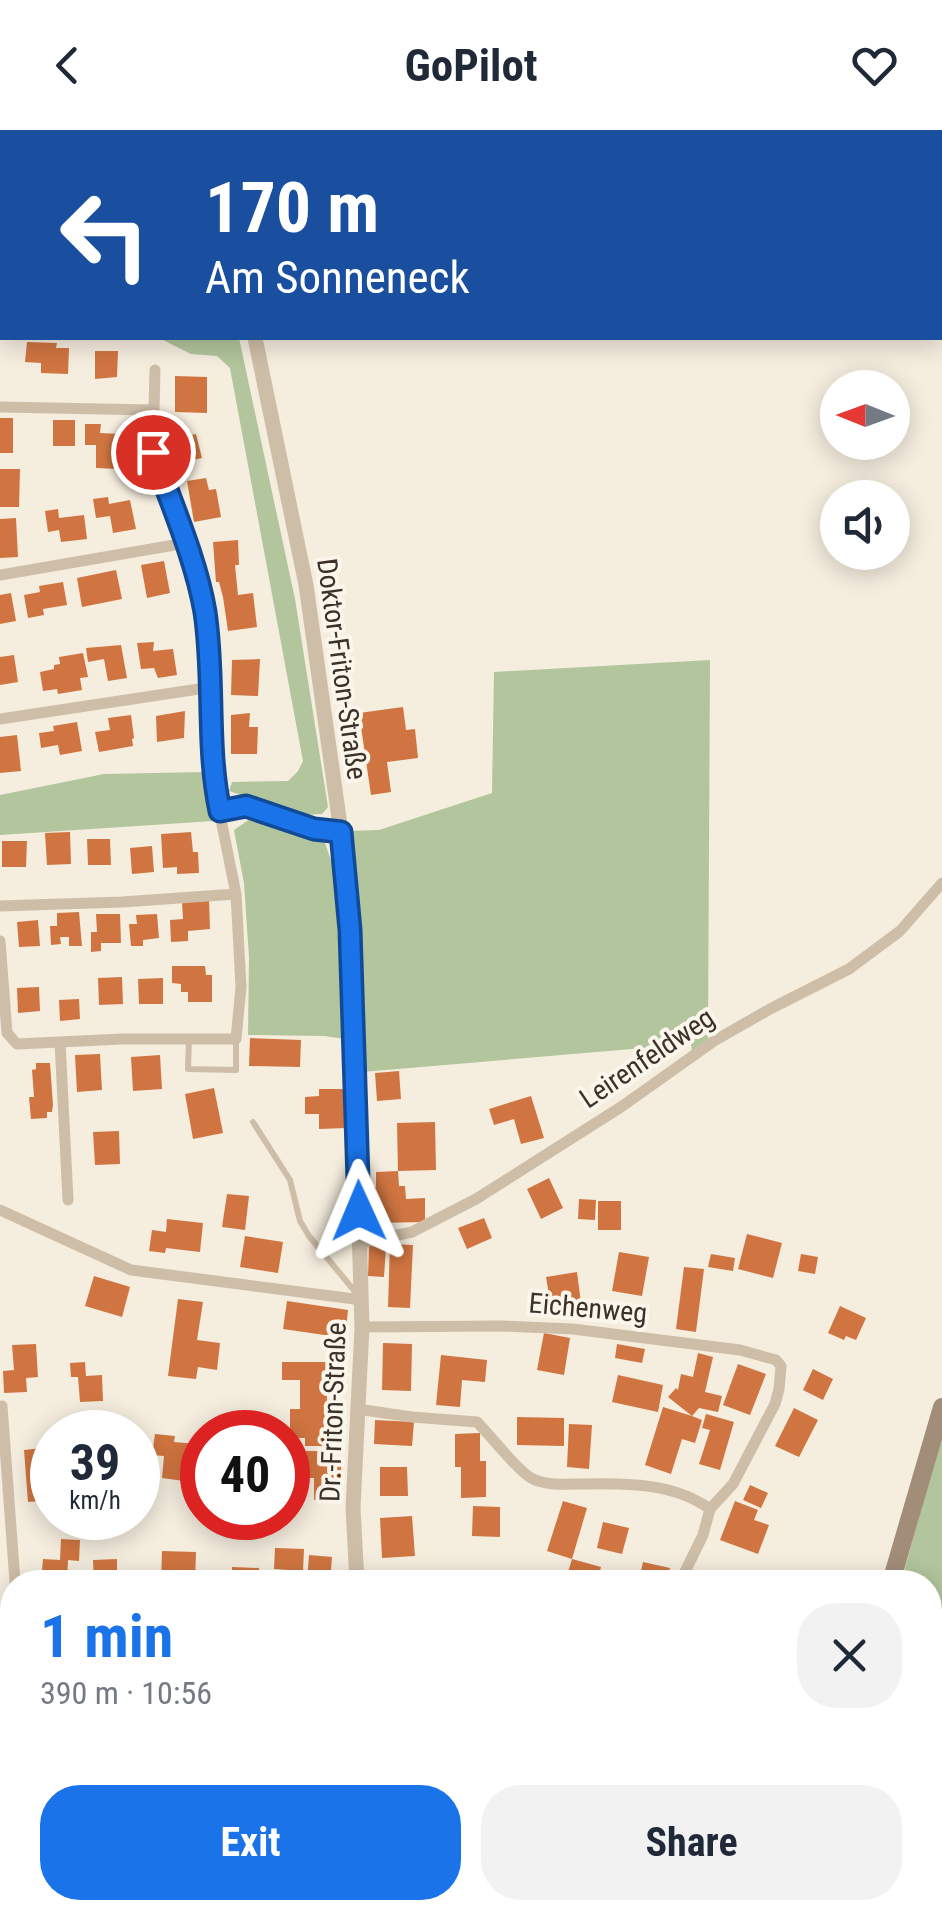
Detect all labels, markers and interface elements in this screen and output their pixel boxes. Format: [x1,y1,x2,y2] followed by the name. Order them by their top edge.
[40,38,95,93] icon: back
[847,38,902,93] icon: heart
[404,39,538,92] text: GoPilot
[205,167,379,249] text: 170 m
[40,170,170,300] icon: left
[205,251,470,304] text: Am Sonneneck
[820,370,910,460] north arrow
[820,370,910,570] map controls
[111,410,196,495] pin
[126,425,181,480] icon: arrive
[820,480,910,570] button: sound
[310,556,374,782] street label: Doktor-Friton-Straße
[574,1001,720,1115] street label: Leirenfeldweg
[307,1159,411,1263] position arrow
[527,1286,649,1330] street label: Eichenweg
[313,1322,353,1502] street label: Dr.-Friton-Straße
[180,1410,310,1540] speed limit sign: 40
[70,1434,120,1492] text: 39
[69,1486,121,1515] text: km/h
[40,1601,173,1672] text: 1 min
[797,1603,902,1708] button: close
[40,1674,212,1712] text: 390 m · 10:56
[40,1785,461,1900] button: Exit
[481,1785,902,1900] button: Share

